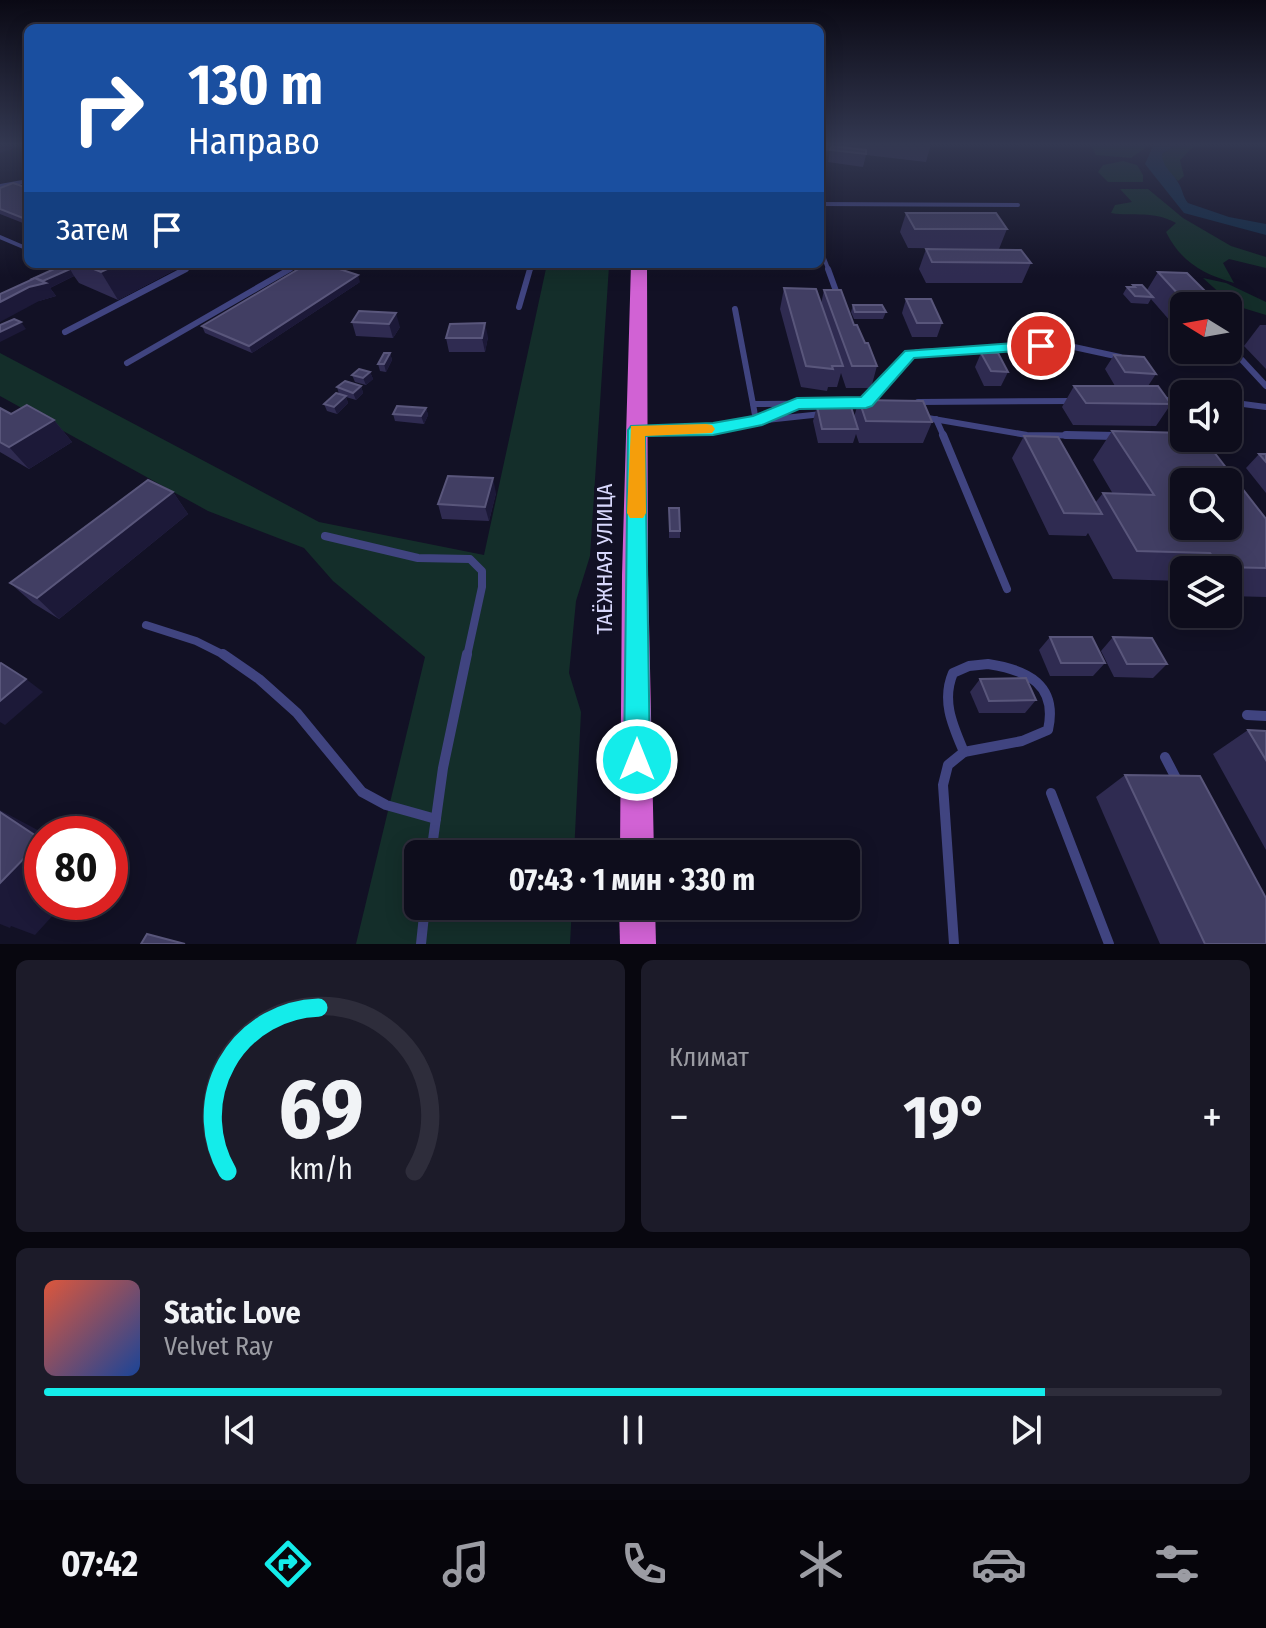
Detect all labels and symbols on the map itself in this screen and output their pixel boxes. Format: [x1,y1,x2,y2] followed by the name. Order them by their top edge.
[1170,292,1242,364] north arrow
[1007,312,1075,380] pin
[591,483,618,634] street label: ТАЁЖНАЯ УЛИЦА
[595,718,679,802] position arrow
[24,816,128,920] speed limit sign: 80

